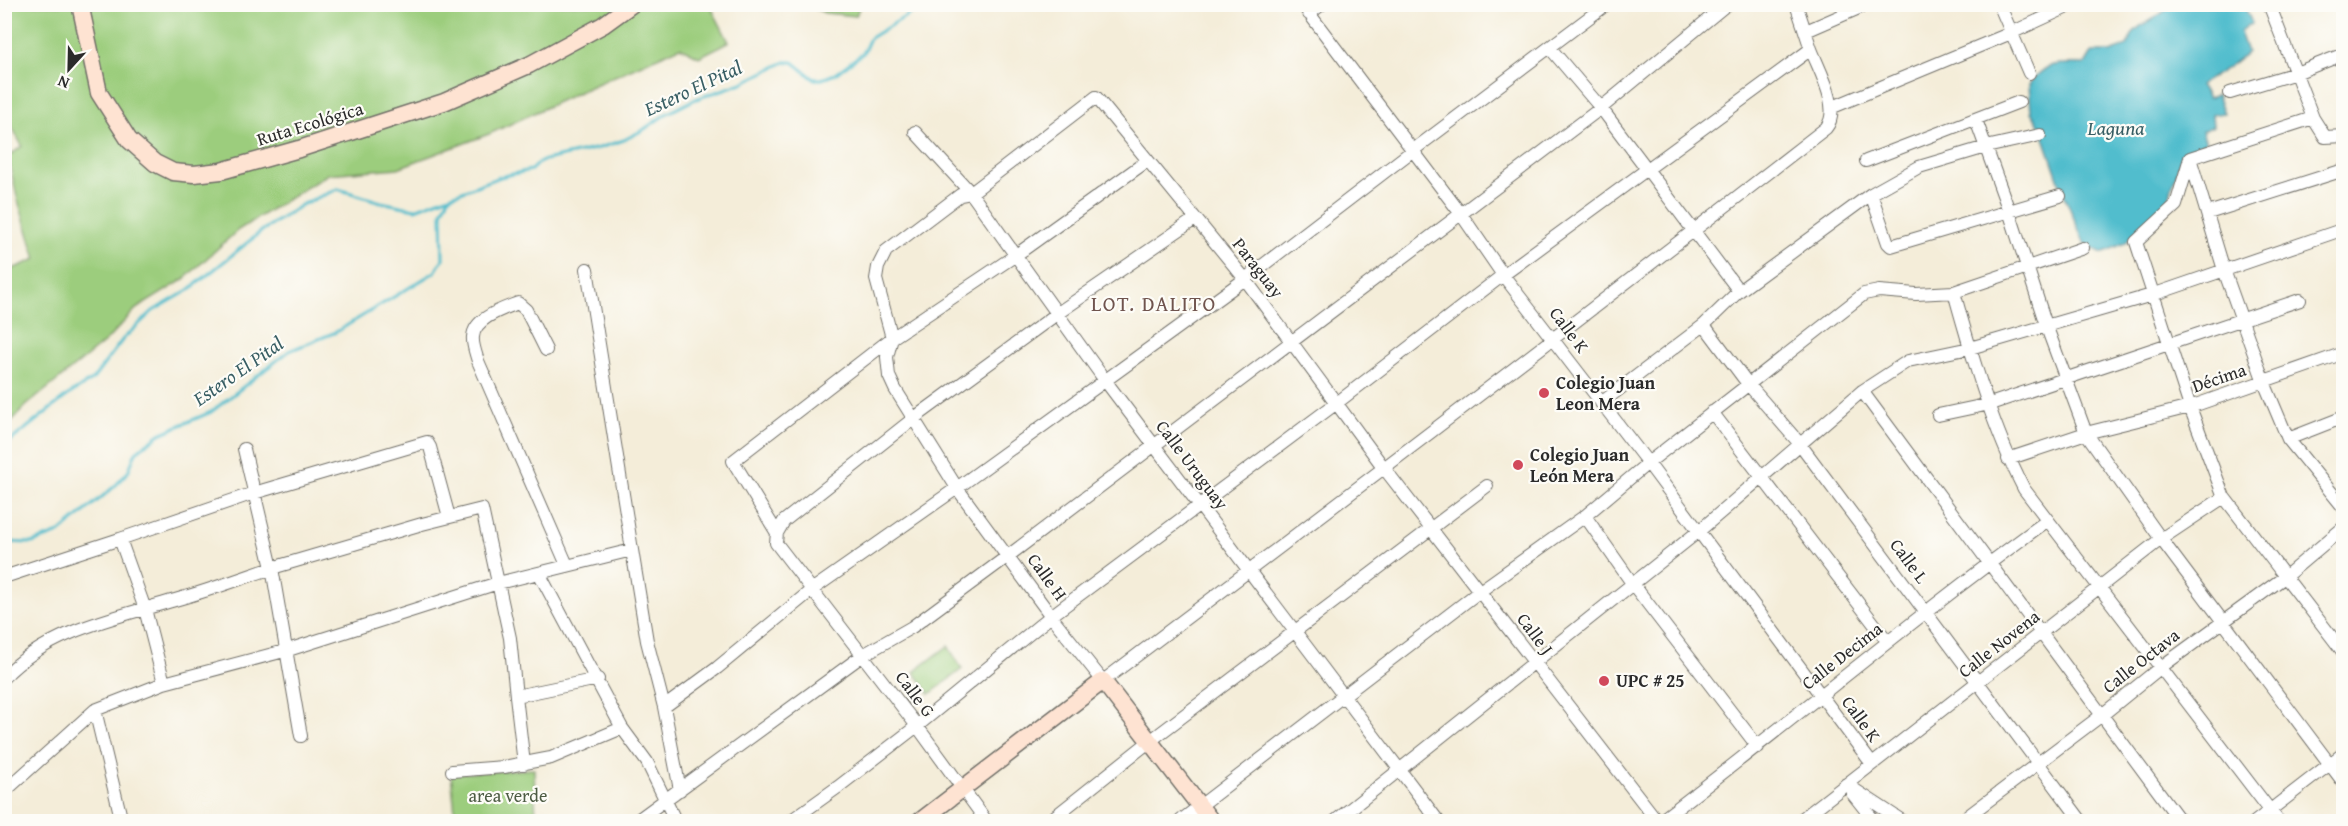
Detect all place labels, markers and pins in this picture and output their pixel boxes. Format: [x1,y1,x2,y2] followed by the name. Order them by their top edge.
[1556,369,1656,417] place label: Colegio Juan Leon Mera
[1537,386,1551,400] marker: Colegio Juan Leon Mera
[1530,441,1630,489] place label: Colegio Juan León Mera
[1511,458,1525,472] marker: Colegio Juan León Mera
[1616,667,1685,694] place label: UPC # 25
[1597,674,1611,688] marker: UPC # 25

